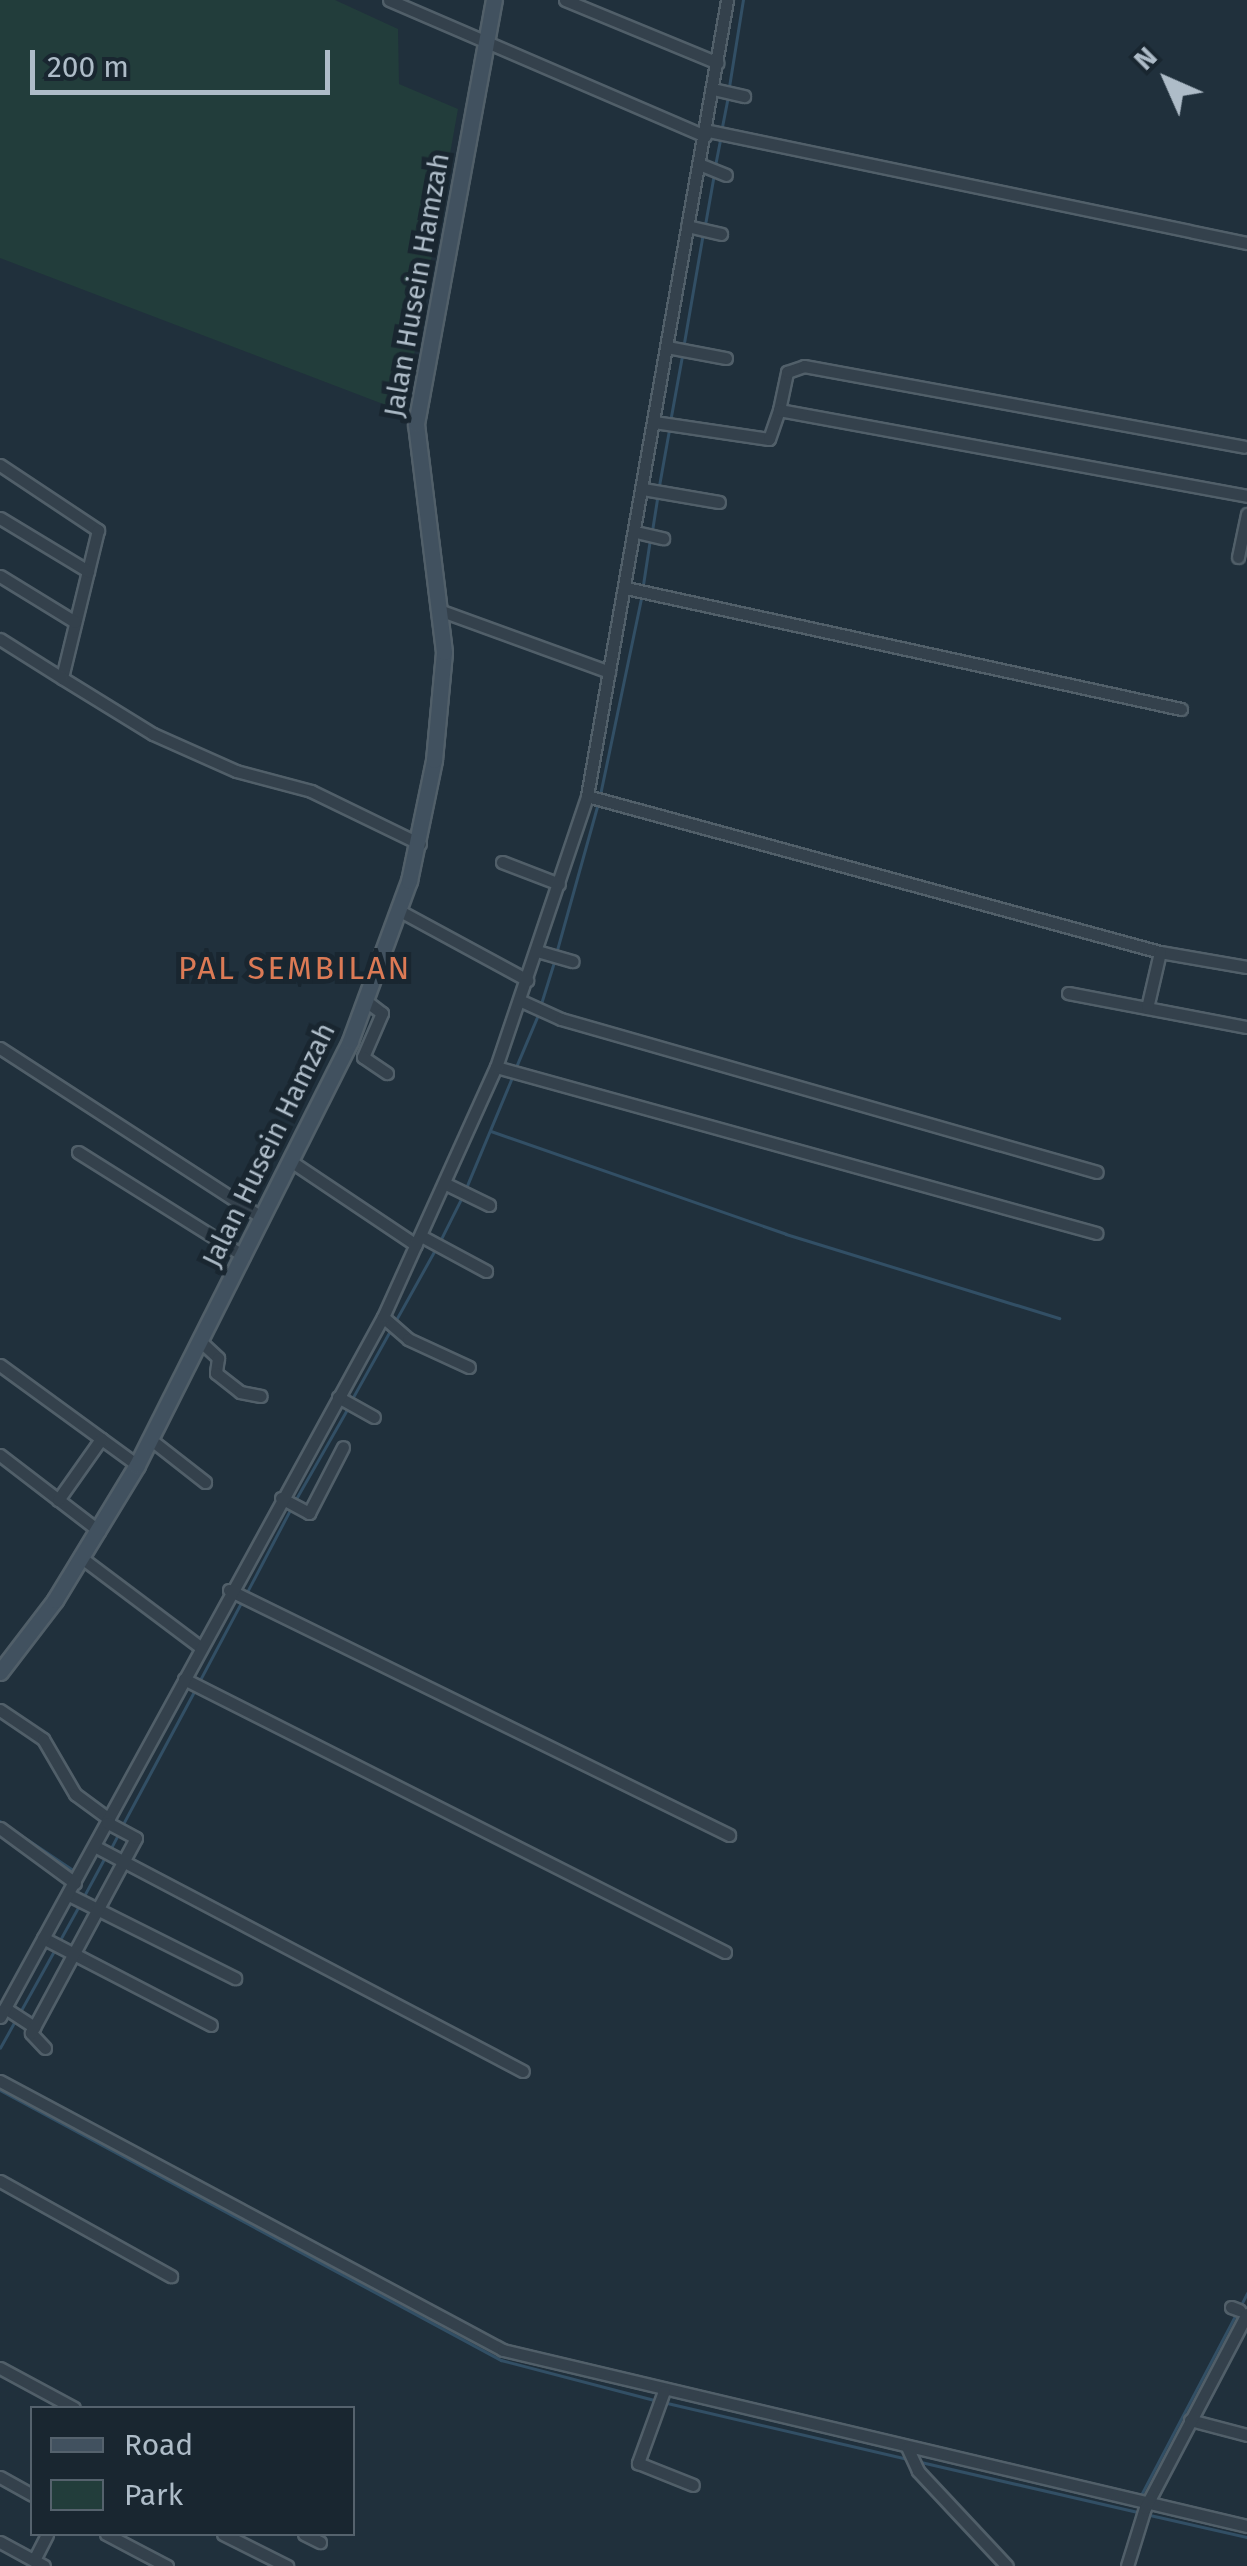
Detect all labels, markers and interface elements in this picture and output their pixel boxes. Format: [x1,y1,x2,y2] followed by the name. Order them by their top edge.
[35,30,335,92] scale bar
[1117,30,1217,130] north arrow
[1127,40,1164,77] text: N
[47,49,129,85] text: 200 m
[377,150,457,420] street label: Jalan Husein Hamzah
[178,949,412,987] district label: PAL SEMBILAN
[195,1017,343,1273] street label: Jalan Husein Hamzah
[30,2406,355,2536] legend
[124,2427,193,2463] text: Road
[124,2477,183,2513] text: Park

